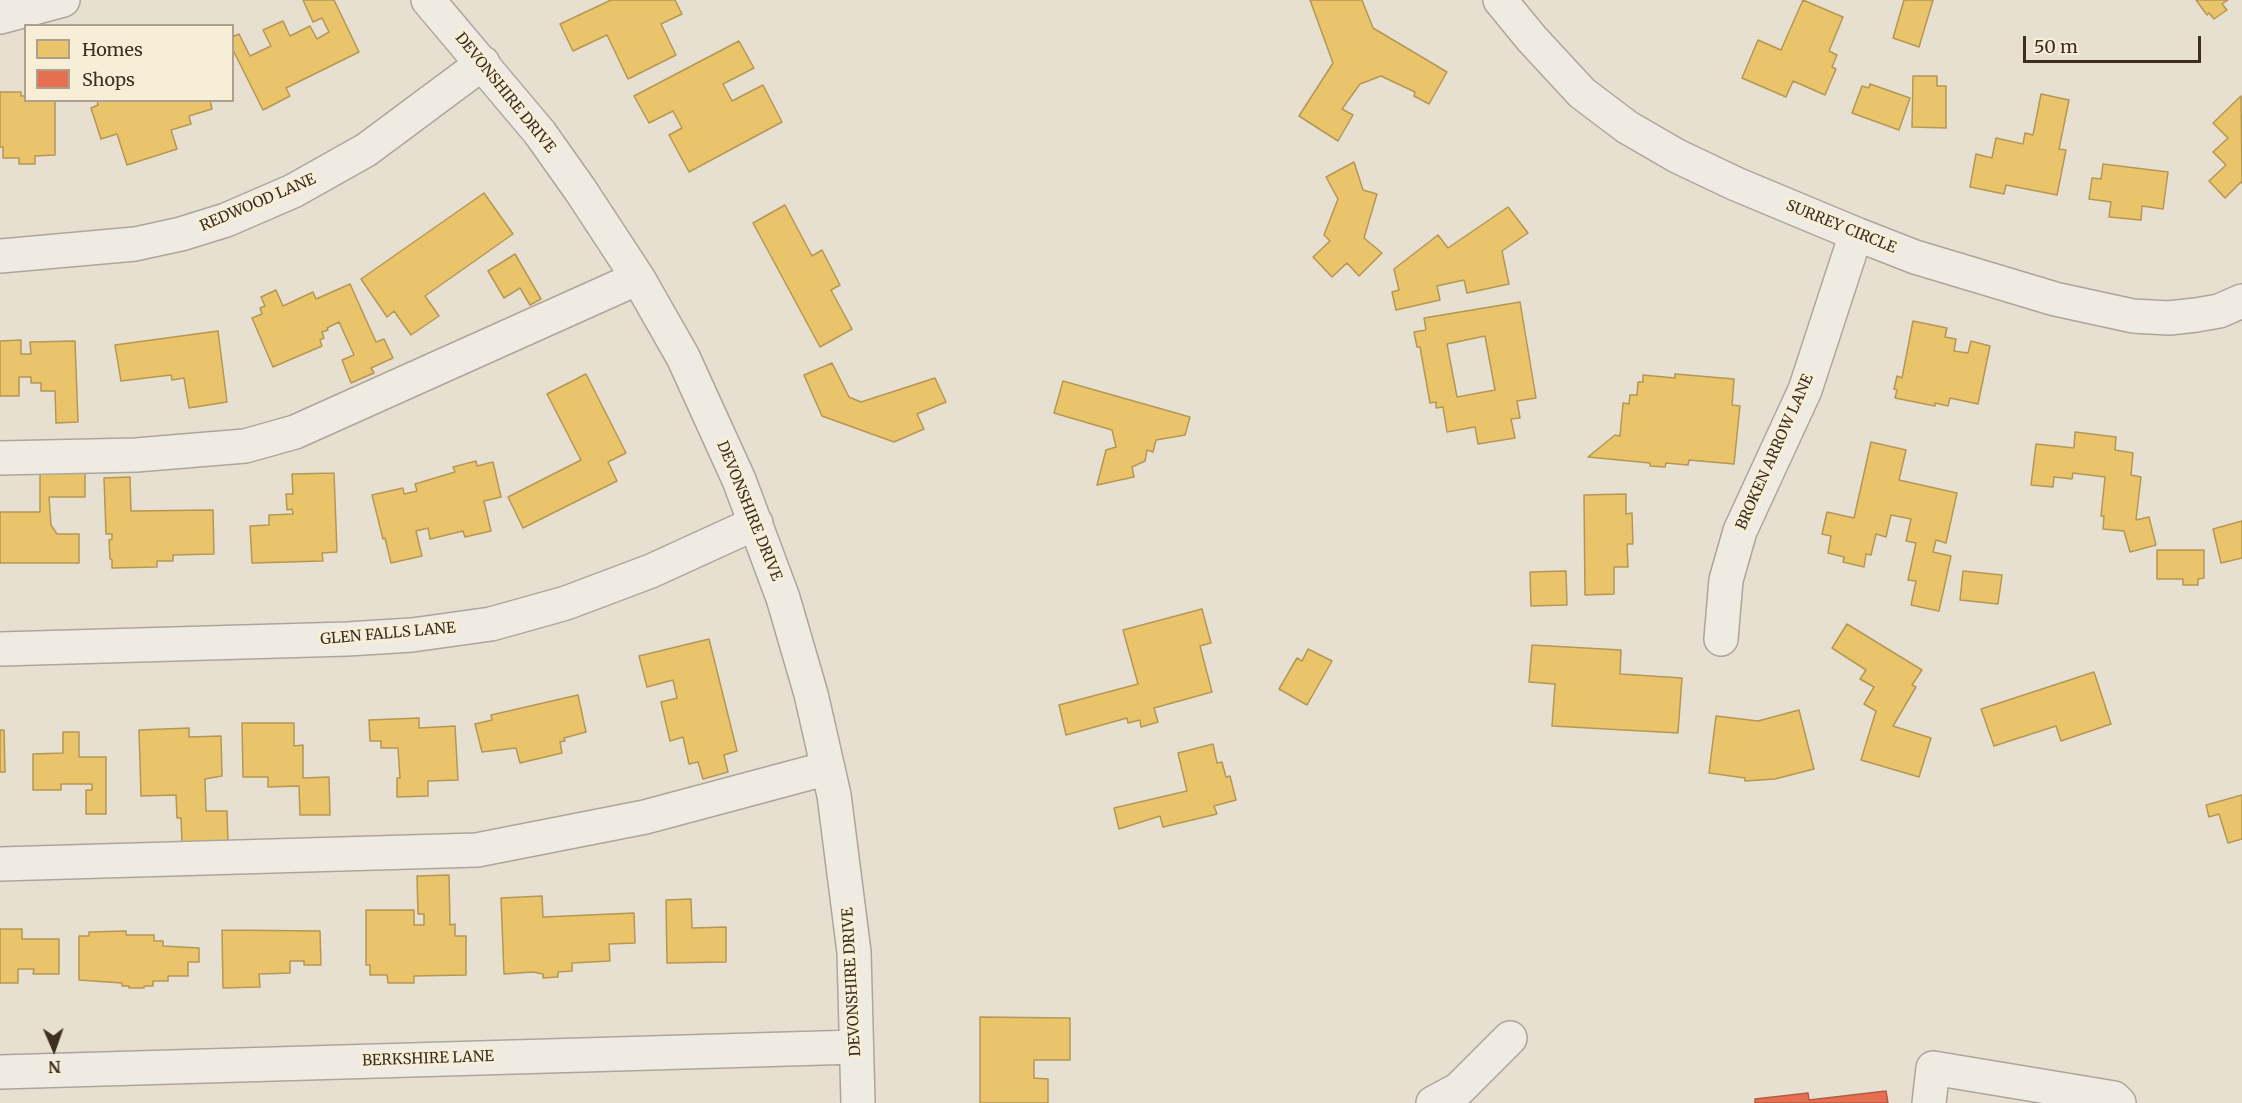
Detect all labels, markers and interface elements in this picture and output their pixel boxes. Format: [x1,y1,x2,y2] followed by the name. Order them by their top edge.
[24,24,234,102] legend
[2026,24,2204,62] scale bar
[451,29,559,157] street label: DEVONSHIRE DRIVE
[2034,35,2078,58] text: 50 m
[82,38,143,61] text: Homes
[82,68,135,91] text: Shops
[197,170,319,236] street label: REDWOOD LANE
[1783,197,1899,257] street label: SURREY CIRCLE
[1733,371,1817,533] street label: BROKEN ARROW LANE
[713,438,785,584] street label: DEVONSHIRE DRIVE
[320,619,456,649] street label: GLEN FALLS LANE
[839,907,865,1057] street label: DEVONSHIRE DRIVE
[24,1019,84,1079] north arrow
[362,1048,494,1070] street label: BERKSHIRE LANE
[48,1057,61,1077] text: N

